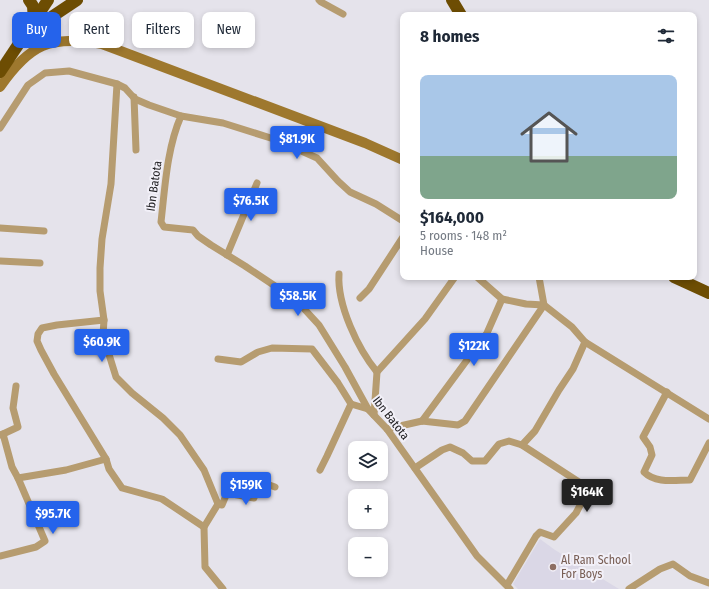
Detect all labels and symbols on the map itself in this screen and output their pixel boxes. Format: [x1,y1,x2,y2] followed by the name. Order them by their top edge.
[264,126,330,160] pin: $81.9K
[144,160,164,212] street label: Ibn Batota
[218,188,284,222] pin: $76.5K
[265,283,331,317] pin: $58.5K
[69,329,135,363] pin: $60.9K
[446,333,502,367] pin: $122K
[370,394,412,442] street label: Ibn Batota
[218,472,274,506] pin: $159K
[559,479,615,513] pin: $164K
[20,501,86,535] pin: $95.7K
[561,553,631,581] place label: Al Ram School For Boys
[548,562,558,572] marker: Al Ram School For Boys

